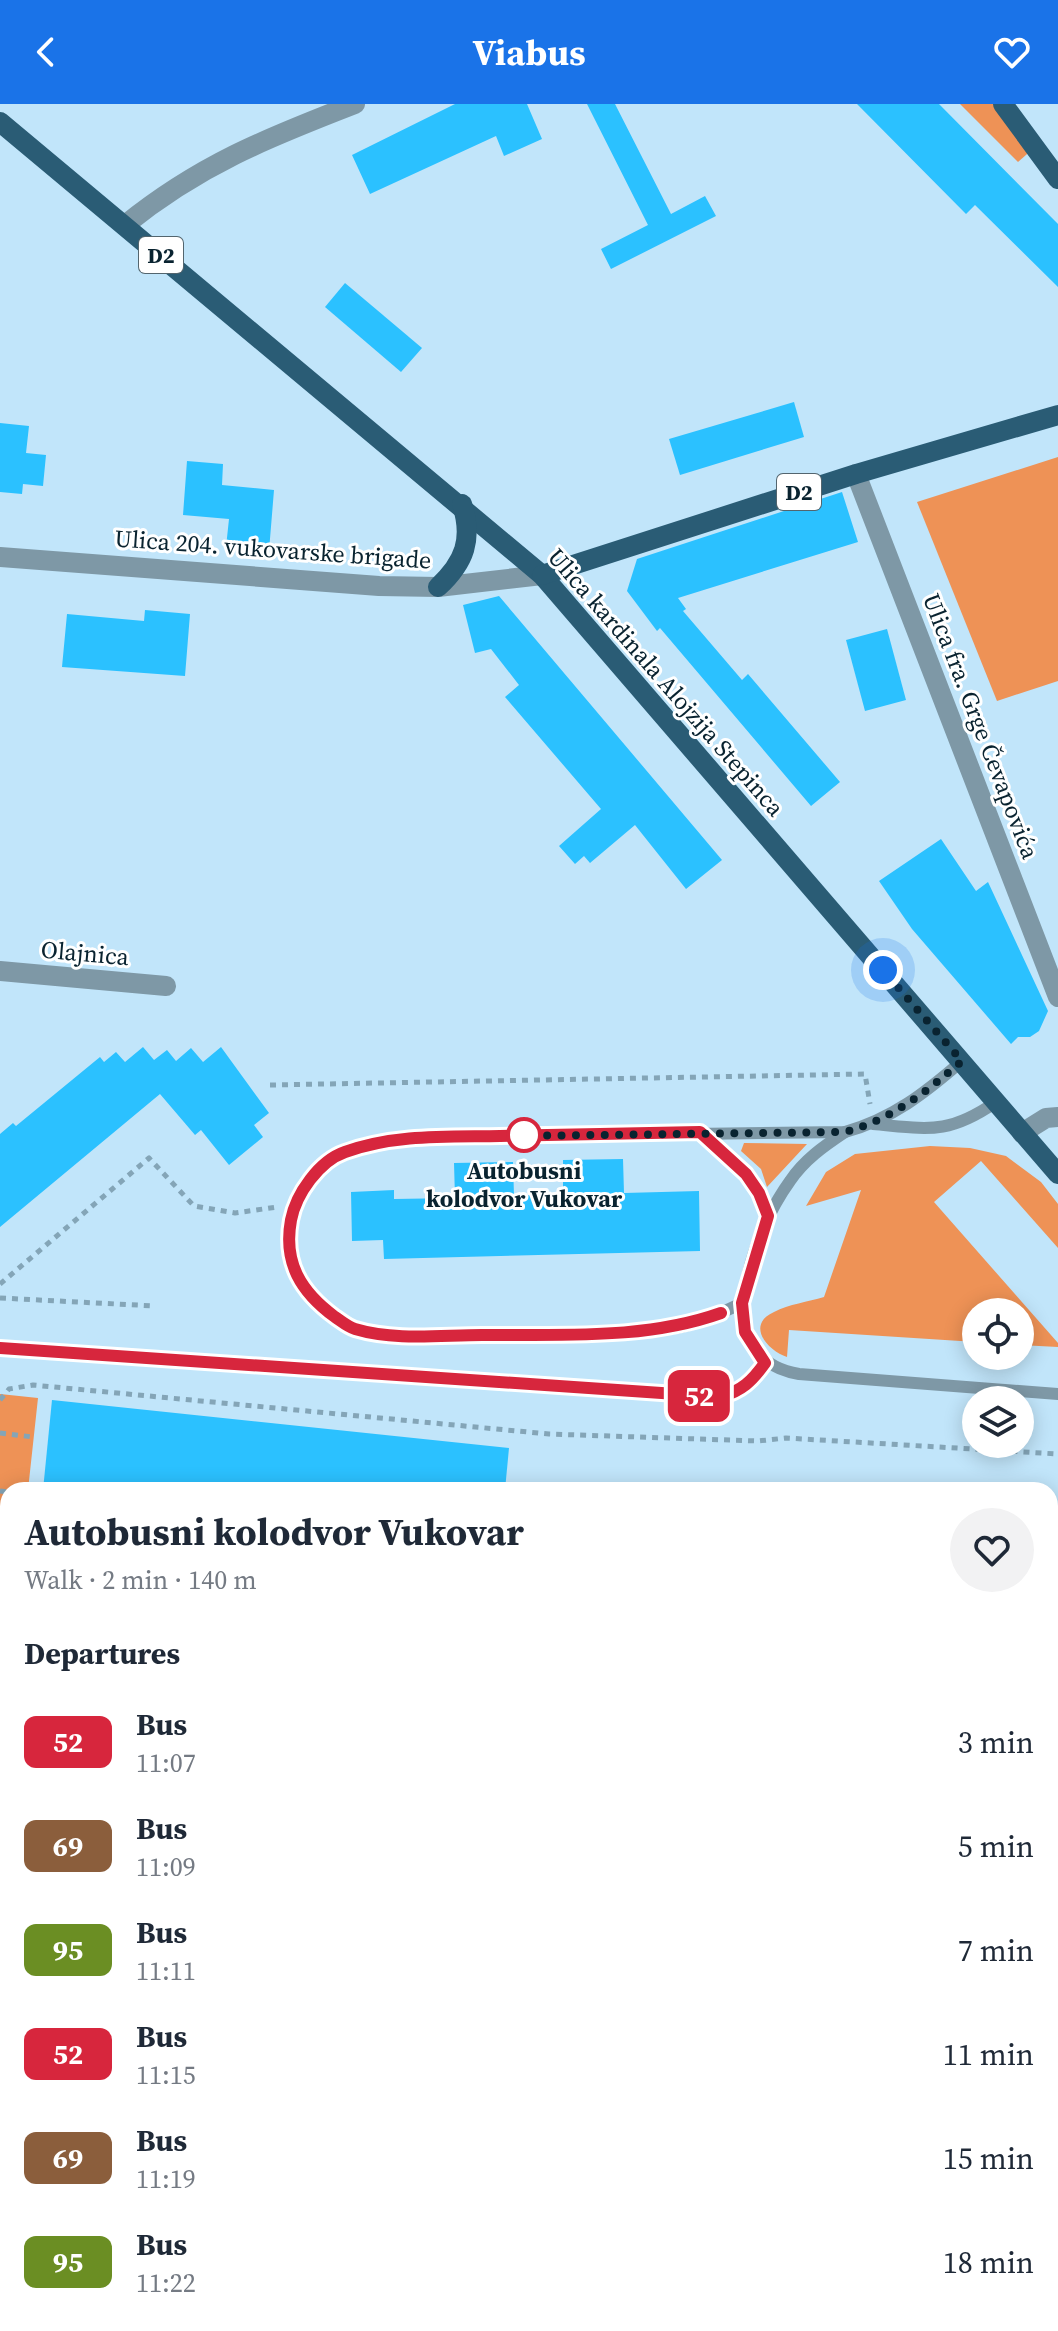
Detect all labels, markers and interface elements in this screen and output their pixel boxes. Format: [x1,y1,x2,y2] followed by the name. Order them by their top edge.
[472,28,586,77] text: Viabus
[24,30,68,74] icon: back
[990,30,1034,74] icon: heart
[139,237,183,273] road number: D2
[777,474,821,510] road number: D2
[113,521,433,577] street label: Ulica 204. vukovarske brigade
[540,541,792,824] street label: Ulica kardinala Alojzija Stepinca
[915,588,1047,864] street label: Ulica fra. Grge Čevapovića
[40,933,131,973] street label: Olajnica
[863,950,903,990] your location
[507,1118,541,1152] marker: Autobusni kolodvor Vukovar
[426,1154,623,1215] place label: Autobusni kolodvor Vukovar
[962,1298,1034,1458] map controls
[962,1298,1034,1370] button: locate
[663,1370,735,1422] line badge: 52
[684,1377,714,1415] text: 52
[962,1386,1034,1458] button: layers
[24,1506,524,1558] text: Autobusni kolodvor Vukovar
[950,1508,1034,1592] button: heart
[24,1562,257,1598] text: Walk · 2 min · 140 m
[24,1633,180,1674] text: Departures
[136,1704,187,1745] text: Bus
[958,1722,1034,1763] text: 3 min
[53,1723,83,1761] text: 52
[136,1745,196,1781] text: 11:07
[136,1808,187,1849] text: Bus
[958,1826,1034,1867] text: 5 min
[53,1827,83,1865] text: 69
[136,1849,196,1885] text: 11:09
[136,1912,187,1953] text: Bus
[958,1930,1034,1971] text: 7 min
[53,1931,83,1969] text: 95
[136,1953,196,1989] text: 11:11
[136,2016,187,2057] text: Bus
[943,2034,1034,2075] text: 11 min
[53,2035,83,2073] text: 52
[136,2057,196,2093] text: 11:15
[136,2120,187,2161] text: Bus
[943,2138,1034,2179] text: 15 min
[53,2139,83,2177] text: 69
[136,2161,196,2197] text: 11:19
[136,2224,187,2265] text: Bus
[943,2242,1034,2283] text: 18 min
[53,2243,83,2281] text: 95
[136,2265,196,2301] text: 11:22

